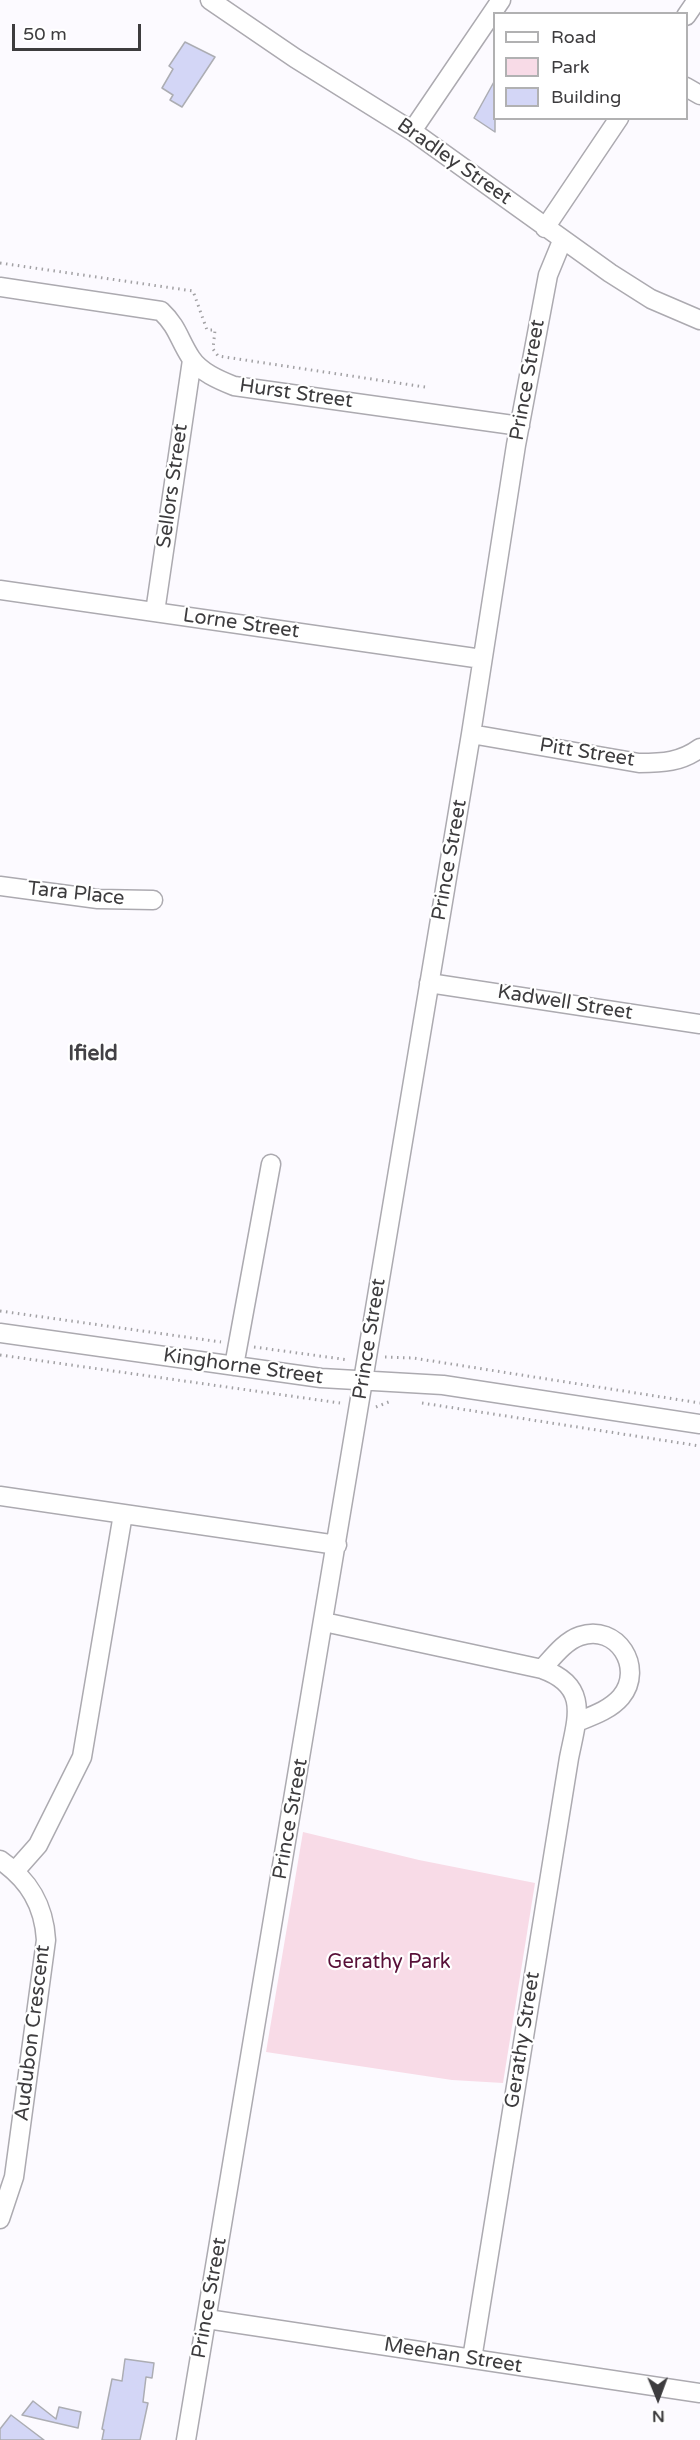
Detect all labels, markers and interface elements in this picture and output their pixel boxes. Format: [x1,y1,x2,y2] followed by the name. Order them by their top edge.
[15,12,144,50] scale bar
[493,12,688,120] legend
[23,23,67,45] text: 50 m
[551,26,596,48] text: Road
[551,56,589,78] text: Park
[551,86,621,108] text: Building
[392,114,516,210] street label: Bradley Street
[506,318,550,442] street label: Prince Street
[238,374,354,414] street label: Hurst Street
[152,422,194,550] street label: Sellors Street
[181,604,301,644] street label: Lorne Street
[538,734,636,772] street label: Pitt Street
[428,798,472,922] street label: Prince Street
[26,877,126,911] street label: Tara Place
[496,980,634,1026] street label: Kadwell Street
[68,1041,118,1067] district label: Ifield
[349,1277,391,1401] street label: Prince Street
[162,1344,324,1390] street label: Kinghorne Street
[269,1757,313,1881] street label: Prince Street
[10,1944,56,2122] street label: Audubon Crescent
[327,1951,451,1975] park label: Gerathy Park
[500,1970,546,2110] street label: Gerathy Street
[188,2236,232,2360] street label: Prince Street
[382,2333,524,2379] street label: Meehan Street
[628,2368,688,2428] north arrow
[652,2406,665,2426] text: N

